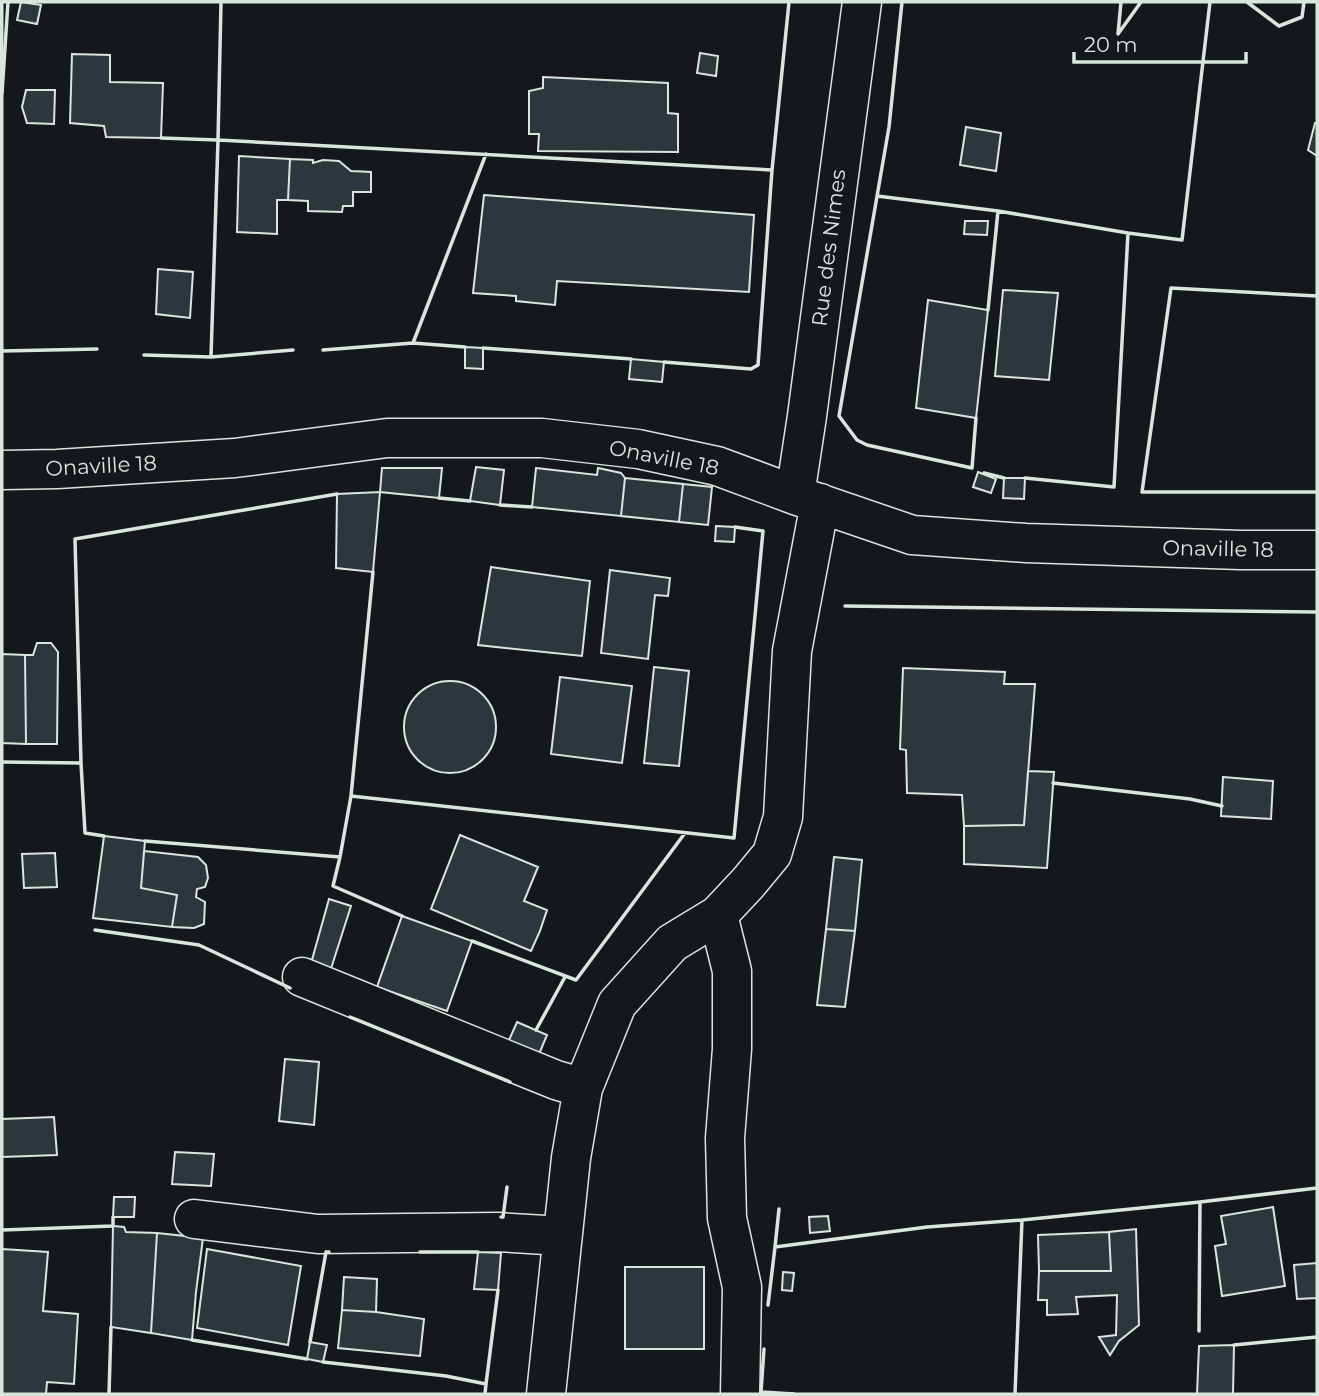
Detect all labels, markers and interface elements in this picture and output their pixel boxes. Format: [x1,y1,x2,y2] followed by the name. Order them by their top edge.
[1074,21,1246,65] scale bar
[1084,32,1138,57] text: 20 m
[806,168,851,328] street label: Rue des Nimes
[607,435,721,480] street label: Onaville 18
[45,450,157,481] street label: Onaville 18
[1162,535,1274,562] street label: Onaville 18

